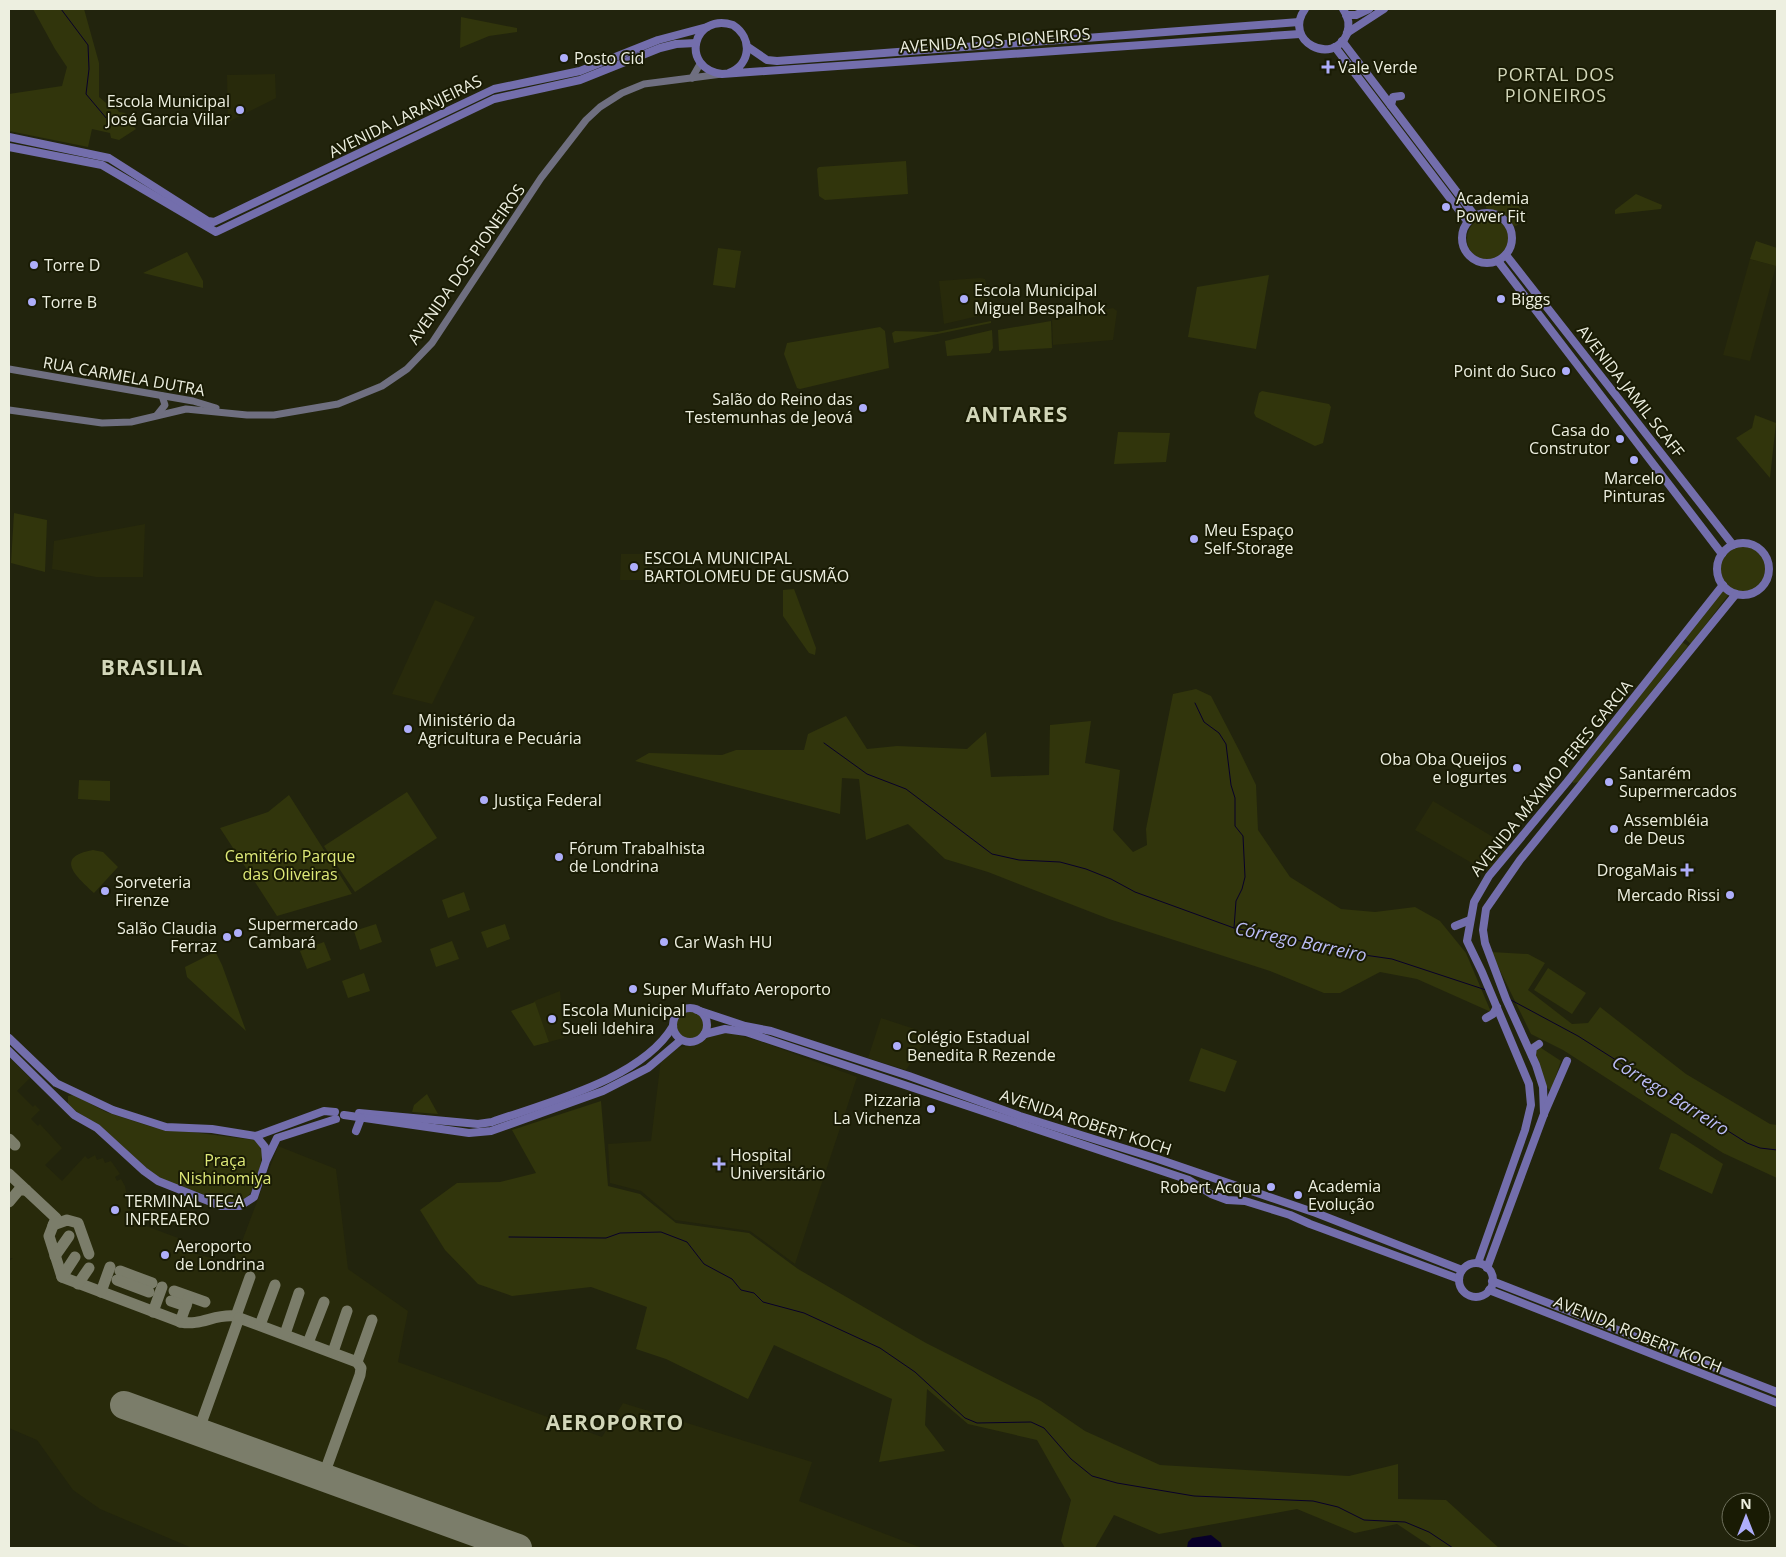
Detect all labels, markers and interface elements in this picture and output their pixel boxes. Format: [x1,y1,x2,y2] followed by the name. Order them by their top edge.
[899,22,1091,58] street label: AVENIDA DOS PIONEIROS
[574,47,644,69] place label: Posto Cid
[558,52,570,64] marker: Posto Cid
[1338,56,1417,78] place label: Vale Verde
[1322,61,1334,73] marker: Vale Verde
[1497,62,1615,107] district label: PORTAL DOS PIONEIROS
[325,69,485,163] street label: AVENIDA LARANJEIRAS
[104,90,230,130] place label: Escola Municipal José Garcia Villar
[234,104,246,116] marker: Escola Municipal José Garcia Villar
[402,179,530,349] street label: AVENIDA DOS PIONEIROS
[1456,187,1529,227] place label: Academia Power Fit
[1440,201,1452,213] marker: Academia Power Fit
[44,254,100,276] place label: Torre D
[28,259,40,271] marker: Torre D
[974,279,1106,319] place label: Escola Municipal Miguel Bespalhok
[1511,288,1550,310] place label: Biggs
[42,291,97,313] place label: Torre B
[958,293,970,305] marker: Escola Municipal Miguel Bespalhok
[1495,293,1507,305] marker: Biggs
[26,296,38,308] marker: Torre B
[1572,320,1690,462] street label: AVENIDA JAMIL SCAFF
[41,351,207,401] street label: RUA CARMELA DUTRA
[1454,360,1556,382] place label: Point do Suco
[1560,365,1572,377] marker: Point do Suco
[685,388,853,428] place label: Salão do Reino das Testemunhas de Jeová
[966,400,1068,428] district label: ANTARES
[857,402,869,414] marker: Salão do Reino das Testemunhas de Jeová
[1529,419,1610,459] place label: Casa do Construtor
[1614,433,1626,445] marker: Casa do Construtor
[1628,454,1640,466] marker: Marcelo Pinturas
[1603,467,1665,507] place label: Marcelo Pinturas
[1204,519,1294,559] place label: Meu Espaço Self-Storage
[1188,533,1200,545] marker: Meu Espaço Self-Storage
[644,547,849,587] place label: ESCOLA MUNICIPAL BARTOLOMEU DE GUSMÃO
[628,561,640,573] marker: ESCOLA MUNICIPAL BARTOLOMEU DE GUSMÃO
[101,653,203,681] district label: BRASILIA
[1465,675,1638,881] street label: AVENIDA MÁXIMO PERES GARCIA
[418,709,582,749] place label: Ministério da Agricultura e Pecuária
[402,723,414,735] marker: Ministério da Agricultura e Pecuária
[1380,748,1507,788] place label: Oba Oba Queijos e Iogurtes
[1511,762,1523,774] marker: Oba Oba Queijos e Iogurtes
[1619,762,1737,802] place label: Santarém Supermercados
[1603,776,1615,788] marker: Santarém Supermercados
[492,789,602,811] place label: Justiça Federal
[478,794,490,806] marker: Justiça Federal
[1624,809,1709,849] place label: Assembléia de Deus
[1608,823,1620,835] marker: Assembléia de Deus
[569,837,705,877] place label: Fórum Trabalhista de Londrina
[225,845,355,885] park label: Cemitério Parque das Oliveiras
[553,851,565,863] marker: Fórum Trabalhista de Londrina
[1597,859,1677,881] place label: DrogaMais
[1681,864,1693,876] marker: DrogaMais
[115,871,191,911] place label: Sorveteria Firenze
[1617,884,1720,906] place label: Mercado Rissi
[99,885,111,897] marker: Sorveteria Firenze
[1724,889,1736,901] marker: Mercado Rissi
[248,913,358,953] place label: Supermercado Cambará
[1233,915,1369,967] water label: Córrego Barreiro
[117,917,217,957] place label: Salão Claudia Ferraz
[232,927,244,939] marker: Supermercado Cambará
[221,931,233,943] marker: Salão Claudia Ferraz
[674,931,772,953] place label: Car Wash HU
[658,936,670,948] marker: Car Wash HU
[643,978,831,1000] place label: Super Muffato Aeroporto
[627,983,639,995] marker: Super Muffato Aeroporto
[562,999,685,1039] place label: Escola Municipal Sueli Idehira
[546,1013,558,1025] marker: Escola Municipal Sueli Idehira
[907,1026,1056,1066] place label: Colégio Estadual Benedita R Rezende
[891,1040,903,1052] marker: Colégio Estadual Benedita R Rezende
[1608,1049,1734,1141] water label: Córrego Barreiro
[997,1084,1175,1160] street label: AVENIDA ROBERT KOCH
[833,1089,921,1129] place label: Pizzaria La Vichenza
[925,1103,937,1115] marker: Pizzaria La Vichenza
[730,1144,826,1184] place label: Hospital Universitário
[179,1149,271,1189] park label: Praça Nishinomiya
[712,1157,726,1171] marker: Hospital Universitário
[1308,1175,1381,1215] place label: Academia Evolução
[1160,1176,1261,1198] place label: Robert Acqua
[1265,1181,1277,1193] marker: Robert Acqua
[1292,1189,1304,1201] marker: Academia Evolução
[125,1190,245,1230] place label: TERMINAL TECA INFREAERO
[109,1204,121,1216] marker: TERMINAL TECA INFREAERO
[175,1235,265,1275] place label: Aeroporto de Londrina
[159,1249,171,1261] marker: Aeroporto de Londrina
[1551,1290,1725,1378] street label: AVENIDA ROBERT KOCH
[546,1408,684,1436] district label: AEROPORTO
[1721,1492,1771,1542] north arrow
[1740,1494,1752,1513] text: N

